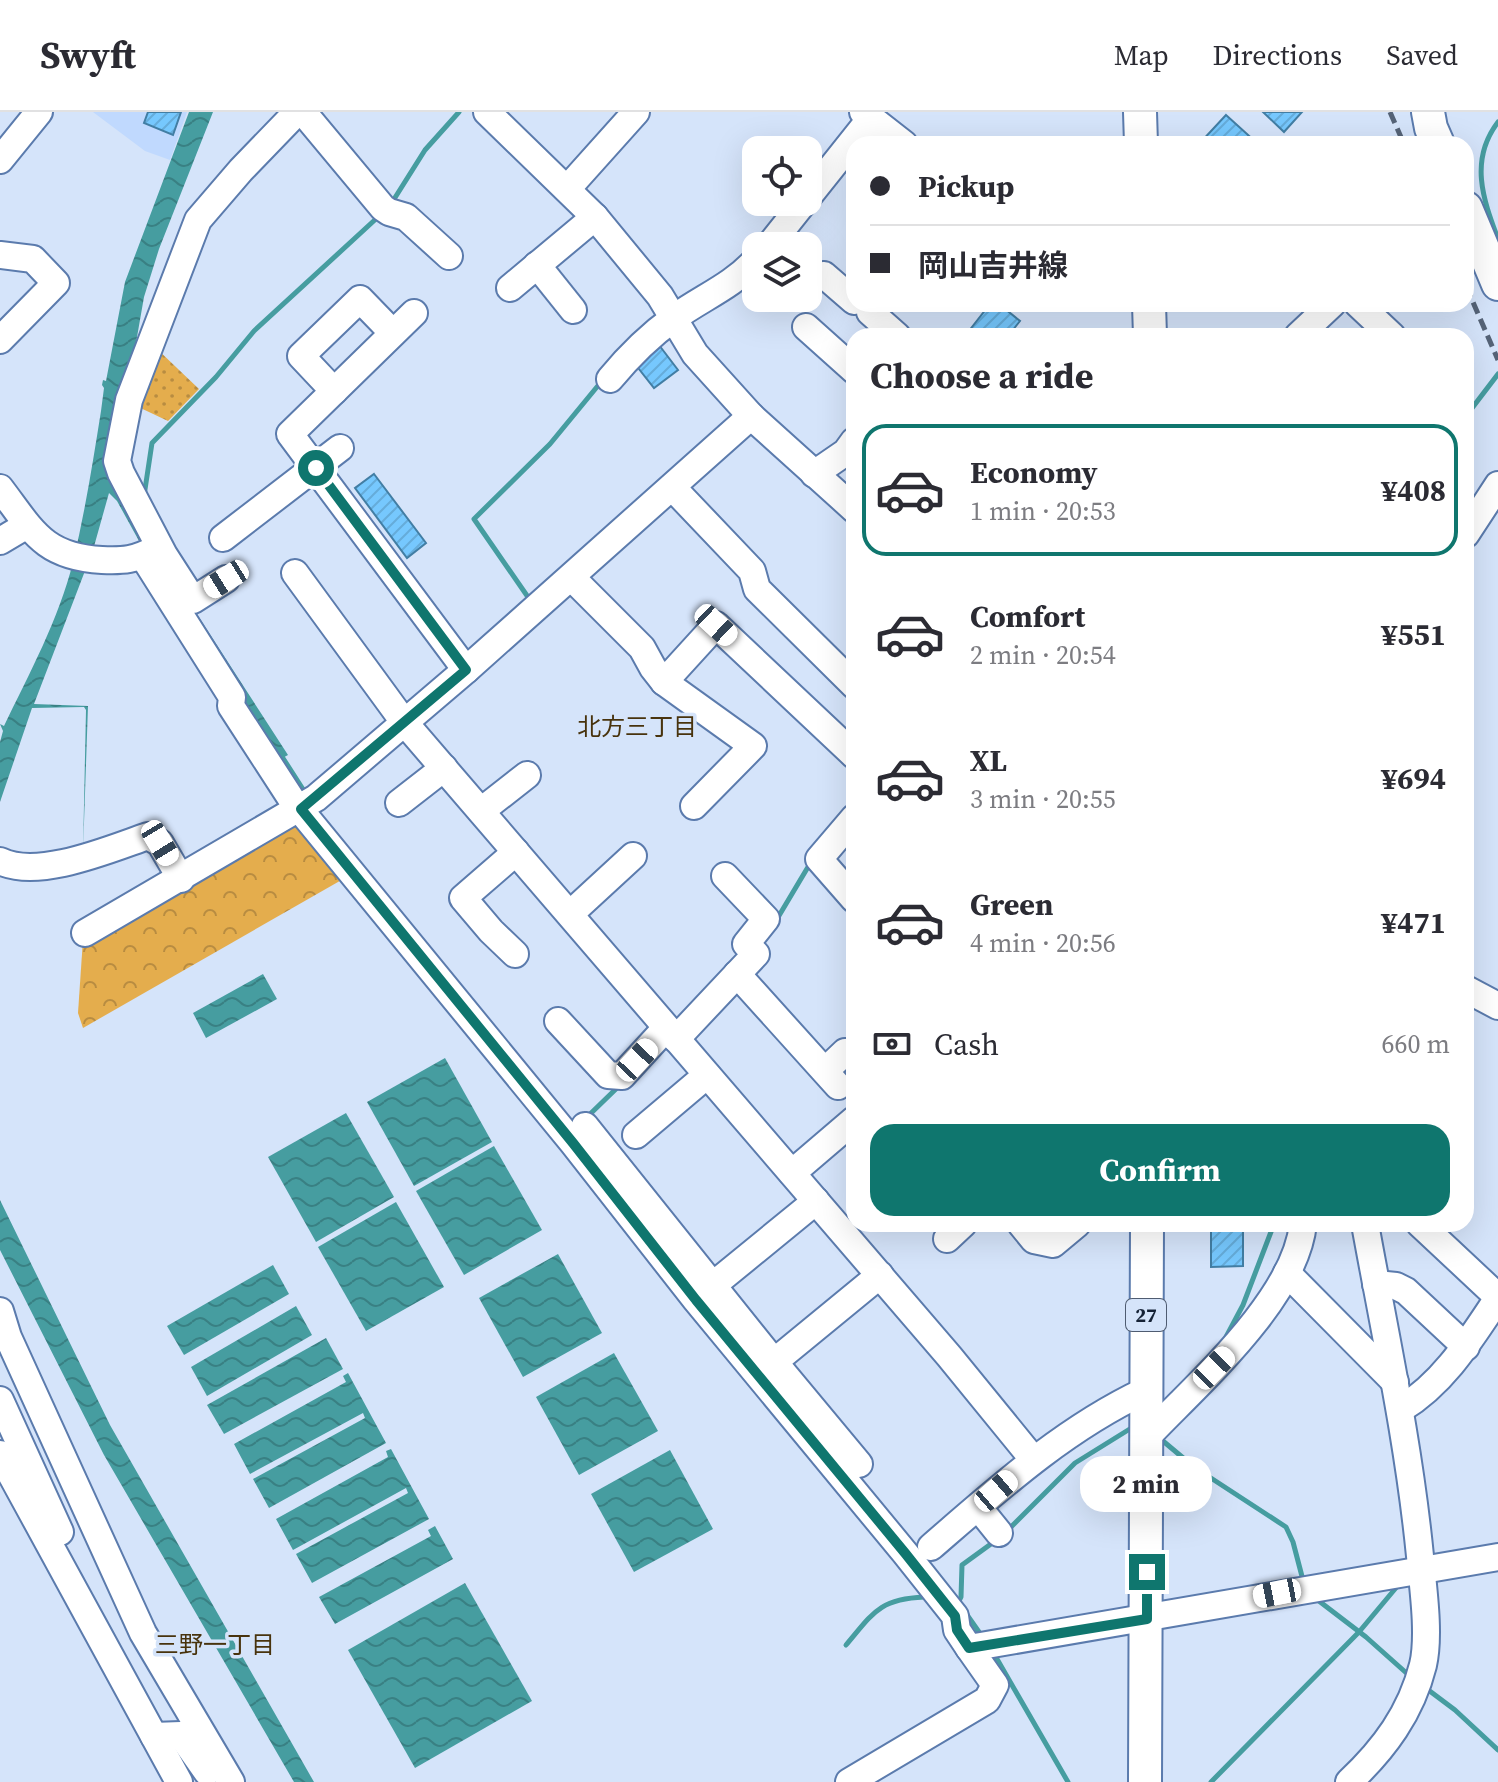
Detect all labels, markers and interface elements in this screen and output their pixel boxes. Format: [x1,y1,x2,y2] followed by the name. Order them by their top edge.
[40,29,136,81] text: Swyft
[1114,36,1169,74] text: Map
[1213,36,1342,74] text: Directions
[1386,36,1458,74] text: Saved
[742,136,822,312] map controls
[742,136,822,216] button: locate
[918,166,1014,207] text: Pickup
[742,232,822,312] button: layers
[918,245,1068,286] text: 岡山吉井線
[870,351,1093,400] text: Choose a ride
[298,450,334,486] route start
[970,452,1098,493] text: Economy
[874,454,946,526] icon: car
[1381,470,1446,511] text: ¥408
[970,493,1116,529] text: 1 min · 20:53
[199,556,253,602] car
[970,596,1085,637] text: Comfort
[874,598,946,670] icon: car
[690,600,742,650] car
[1381,614,1446,655] text: ¥551
[970,637,1116,673] text: 2 min · 20:54
[577,710,697,743] district label: 北方三丁目
[970,740,1007,781] text: XL
[874,742,946,814] icon: car
[1381,758,1446,799] text: ¥694
[970,781,1116,817] text: 3 min · 20:55
[137,816,183,870] car
[970,884,1053,925] text: Green
[874,886,946,958] icon: car
[1381,902,1446,943] text: ¥471
[970,925,1116,961] text: 4 min · 20:56
[870,1022,914,1066] icon: cash
[934,1024,999,1065] text: Cash
[1382,1026,1450,1062] text: 660 m
[612,1034,662,1086] car
[870,1124,1450,1216] button: Confirm
[1126,1299,1166,1331] road number: 27
[1189,1342,1239,1394] car
[1081,1456,1213,1512] callout: 2 min
[970,1466,1022,1516] car
[1112,1466,1180,1502] text: 2 min
[1129,1554,1165,1590] route end
[1251,1577,1303,1609] car
[155,1628,275,1661] district label: 三野一丁目

